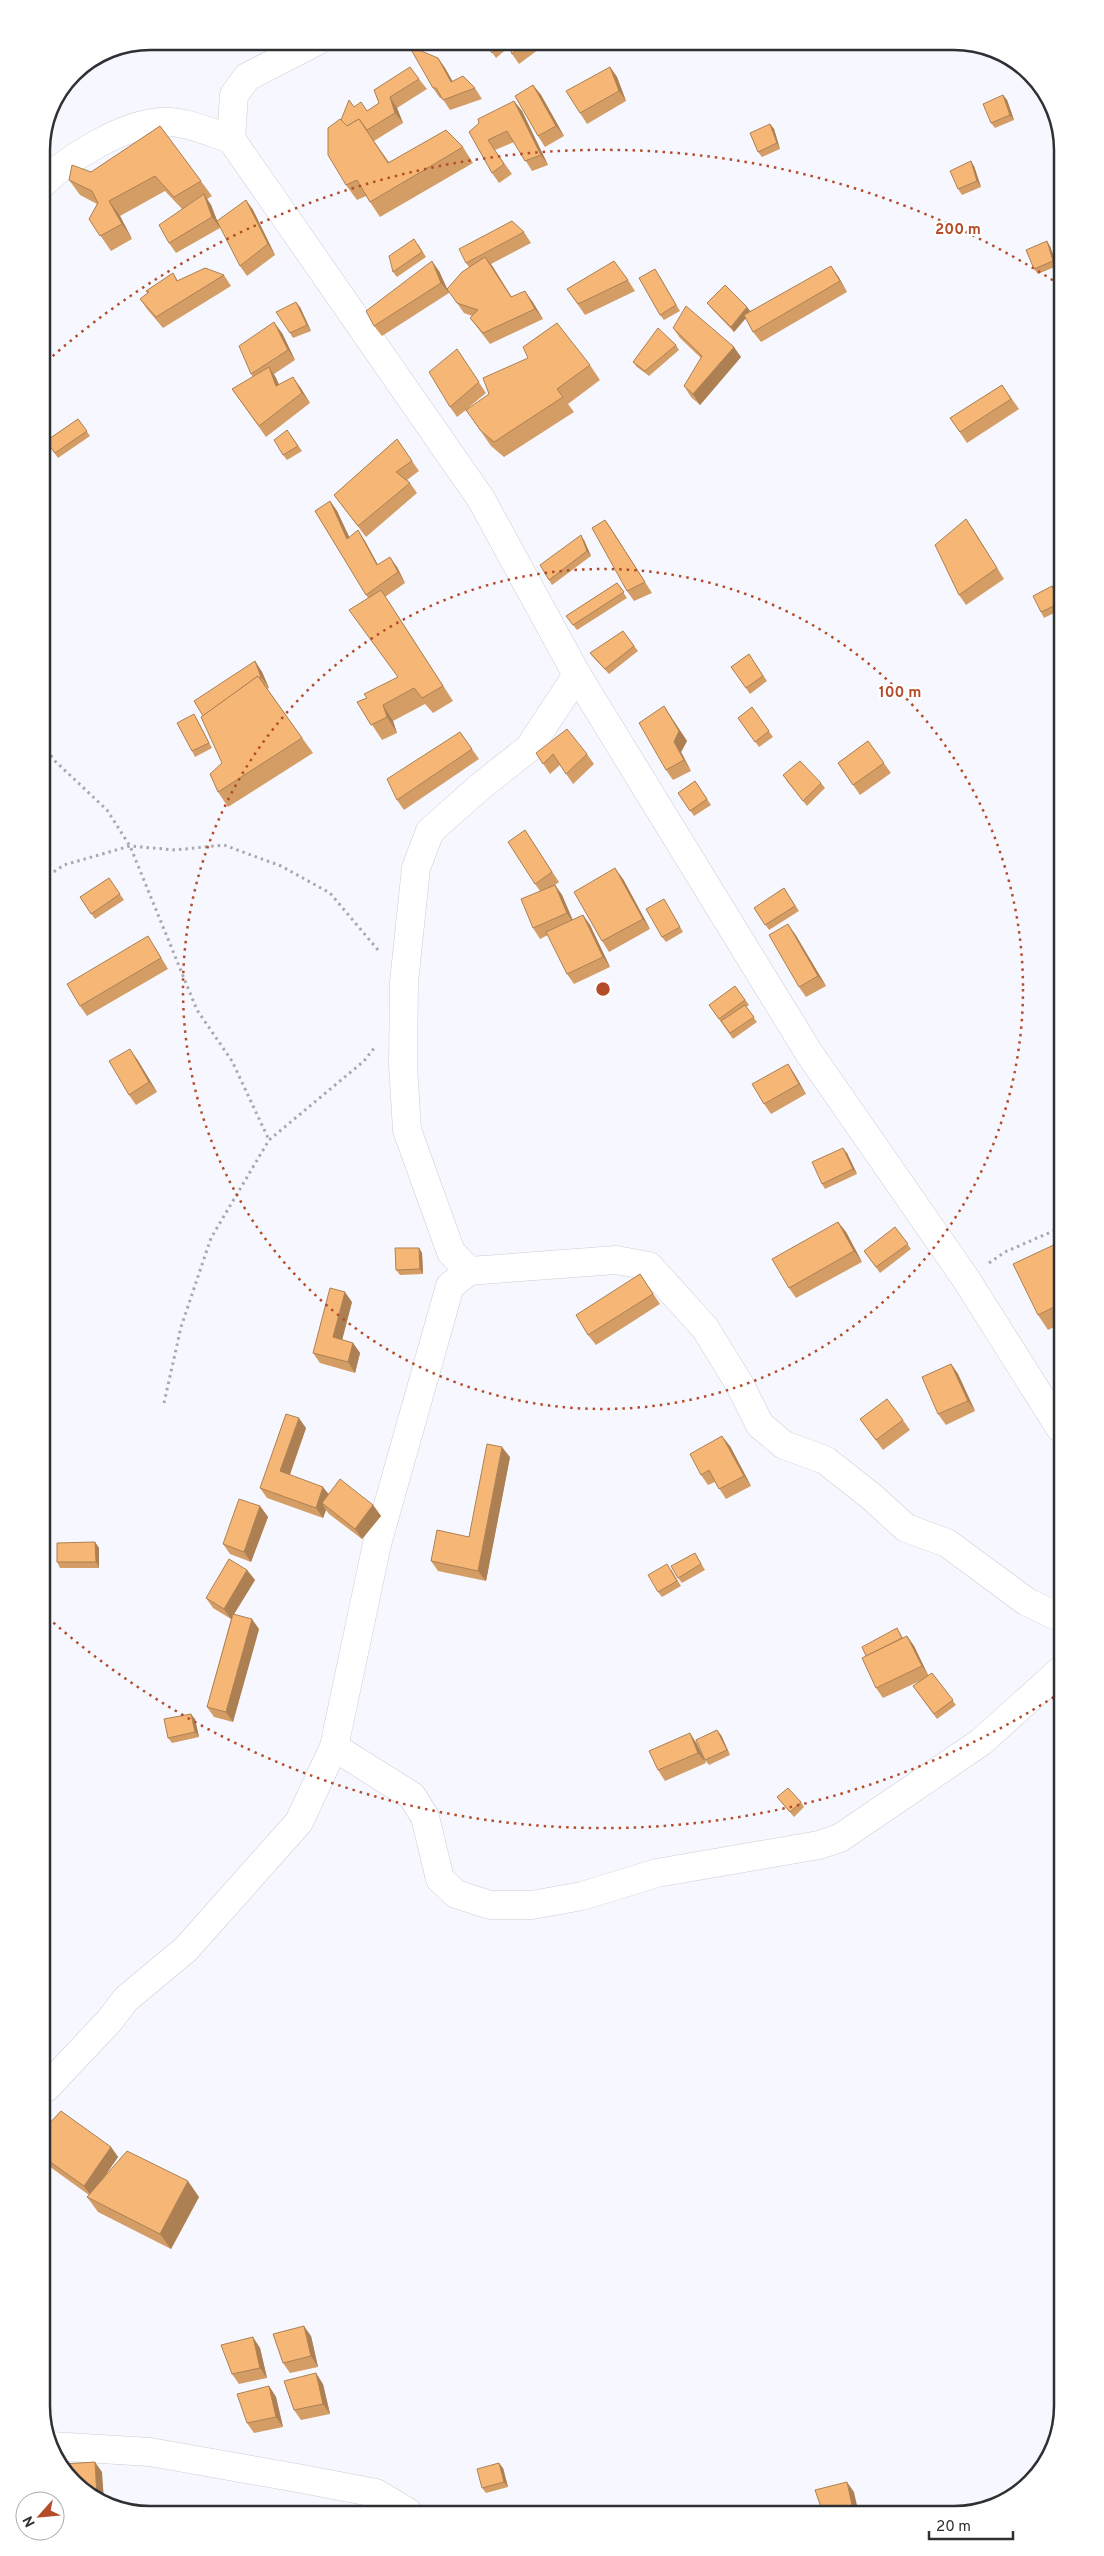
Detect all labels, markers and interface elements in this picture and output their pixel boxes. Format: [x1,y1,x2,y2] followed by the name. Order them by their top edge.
[935,221,981,240] text: 200 m
[879,684,921,703] text: 100 m
[594,980,612,998] centre of rings
[15,2491,65,2541] north arrow
[929,2508,1013,2540] scale bar
[20,2513,40,2530] text: N
[936,2518,971,2537] text: 20 m

